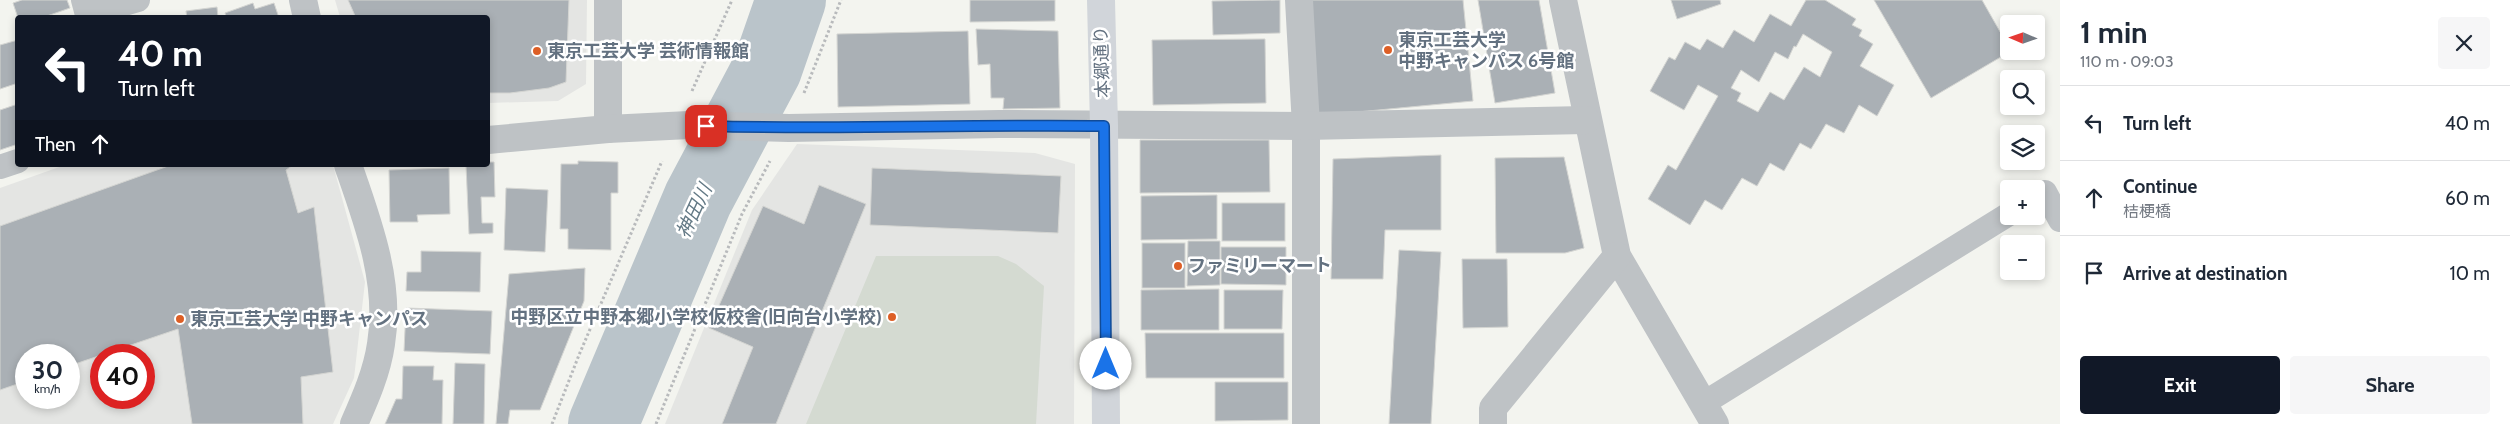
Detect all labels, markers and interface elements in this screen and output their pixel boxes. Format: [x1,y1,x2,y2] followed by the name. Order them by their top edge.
[2080,14,2148,51] text: 1 min
[2000,15,2045,60] north arrow
[2000,15,2045,280] map controls
[2438,17,2490,69] button: close
[1090,26,1114,98] street label: 本郷通り
[1398,29,1574,72] place label: 東京工芸大学 中野キャンパス 6号館
[118,32,203,75] text: 40 m
[35,35,100,100] icon: left
[547,40,749,62] place label: 東京工芸大学 芸術情報館
[1382,44,1394,56] marker: 東京工芸大学 中野キャンパス 6号館
[531,45,543,57] marker: 東京工芸大学 芸術情報館
[2080,52,2174,71] text: 110 m · 09:03
[2000,70,2045,115] button: search
[118,75,195,102] text: Turn left
[685,105,727,147] pin
[2080,109,2108,137] icon: left
[692,112,720,140] icon: arrive
[2123,112,2191,135] text: Turn left
[2445,112,2490,135] text: 40 m
[2000,125,2045,170] button: layers
[86,130,114,158] icon: ahead
[35,133,76,156] text: Then
[2123,175,2197,198] text: Continue
[672,179,717,242] water label: 神田川
[2000,180,2045,225] button: +
[2080,184,2108,212] icon: ahead
[2445,187,2490,210] text: 60 m
[2123,202,2171,221] text: 桔梗橋
[2000,235,2045,280] button: −
[1188,255,1332,277] place label: ファミリーマート
[2080,259,2108,287] icon: arrive
[1172,260,1184,272] marker: ファミリーマート
[2123,262,2287,285] text: Arrive at destination
[2450,262,2490,285] text: 10 m
[510,306,882,328] place label: 中野区立中野本郷小学校仮校舎(旧向台小学校)
[190,308,428,330] place label: 東京工芸大学 中野キャンパス
[886,311,898,323] marker: 中野区立中野本郷小学校仮校舎(旧向台小学校)
[174,313,186,325] marker: 東京工芸大学 中野キャンパス
[1079,337,1131,389] position arrow
[90,344,155,409] speed limit sign: 40
[32,355,63,385] text: 30
[2080,356,2280,414] button: Exit
[2290,356,2490,414] button: Share
[34,381,61,396] text: km/h

